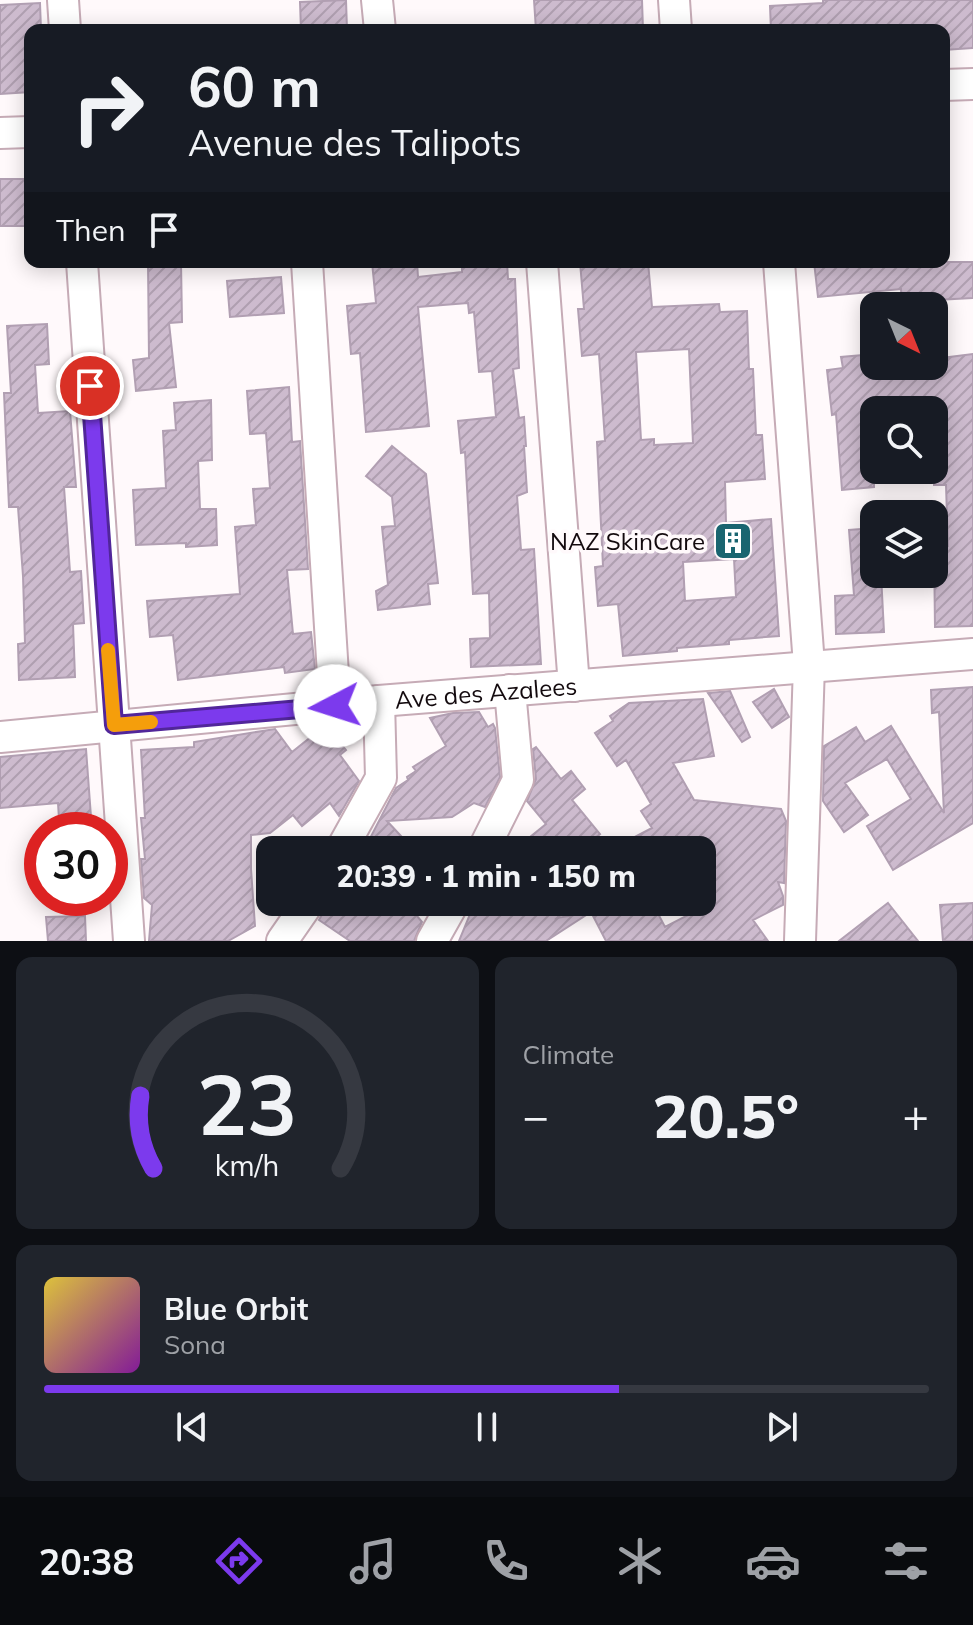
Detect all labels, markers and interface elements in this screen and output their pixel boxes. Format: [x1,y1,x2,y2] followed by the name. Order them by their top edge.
[188,51,321,121] text: 60 m
[56,56,160,160] icon: right
[188,120,521,165] text: Avenue des Talipots
[142,208,186,252] icon: arrive
[56,211,126,249] text: Then
[860,292,948,380] north arrow
[860,292,948,588] map controls
[56,352,124,420] pin
[68,364,112,408] icon: arrive
[860,396,948,484] button: search
[860,500,948,588] button: layers
[712,520,754,562] building icon: NAZ SkinCare
[550,526,705,556] place label: NAZ SkinCare
[293,664,377,748] position arrow
[394,670,578,715] street label: Ave des Azalees
[24,812,128,916] speed limit sign: 30
[336,857,636,895] text: 20:39 · 1 min · 150 m
[523,1038,614,1071] text: Climate
[197,1051,297,1156] text: 23
[652,1078,799,1153] text: 20.5°
[523,1088,549,1143] text: −
[903,1088,929,1143] text: +
[215,1147,280,1183] text: km/h
[164,1290,308,1328] text: Blue Orbit
[164,1328,226,1361] text: Sona
[170,1405,214,1449] icon: previous
[465,1405,509,1449] icon: pause
[760,1405,804,1449] icon: next
[211,1533,267,1589] icon: directions
[345,1533,401,1589] icon: music
[478,1533,534,1589] icon: phone
[612,1533,668,1589] icon: climate
[745,1533,801,1589] icon: car
[878,1533,934,1589] icon: filters
[39,1539,134,1584] text: 20:38

